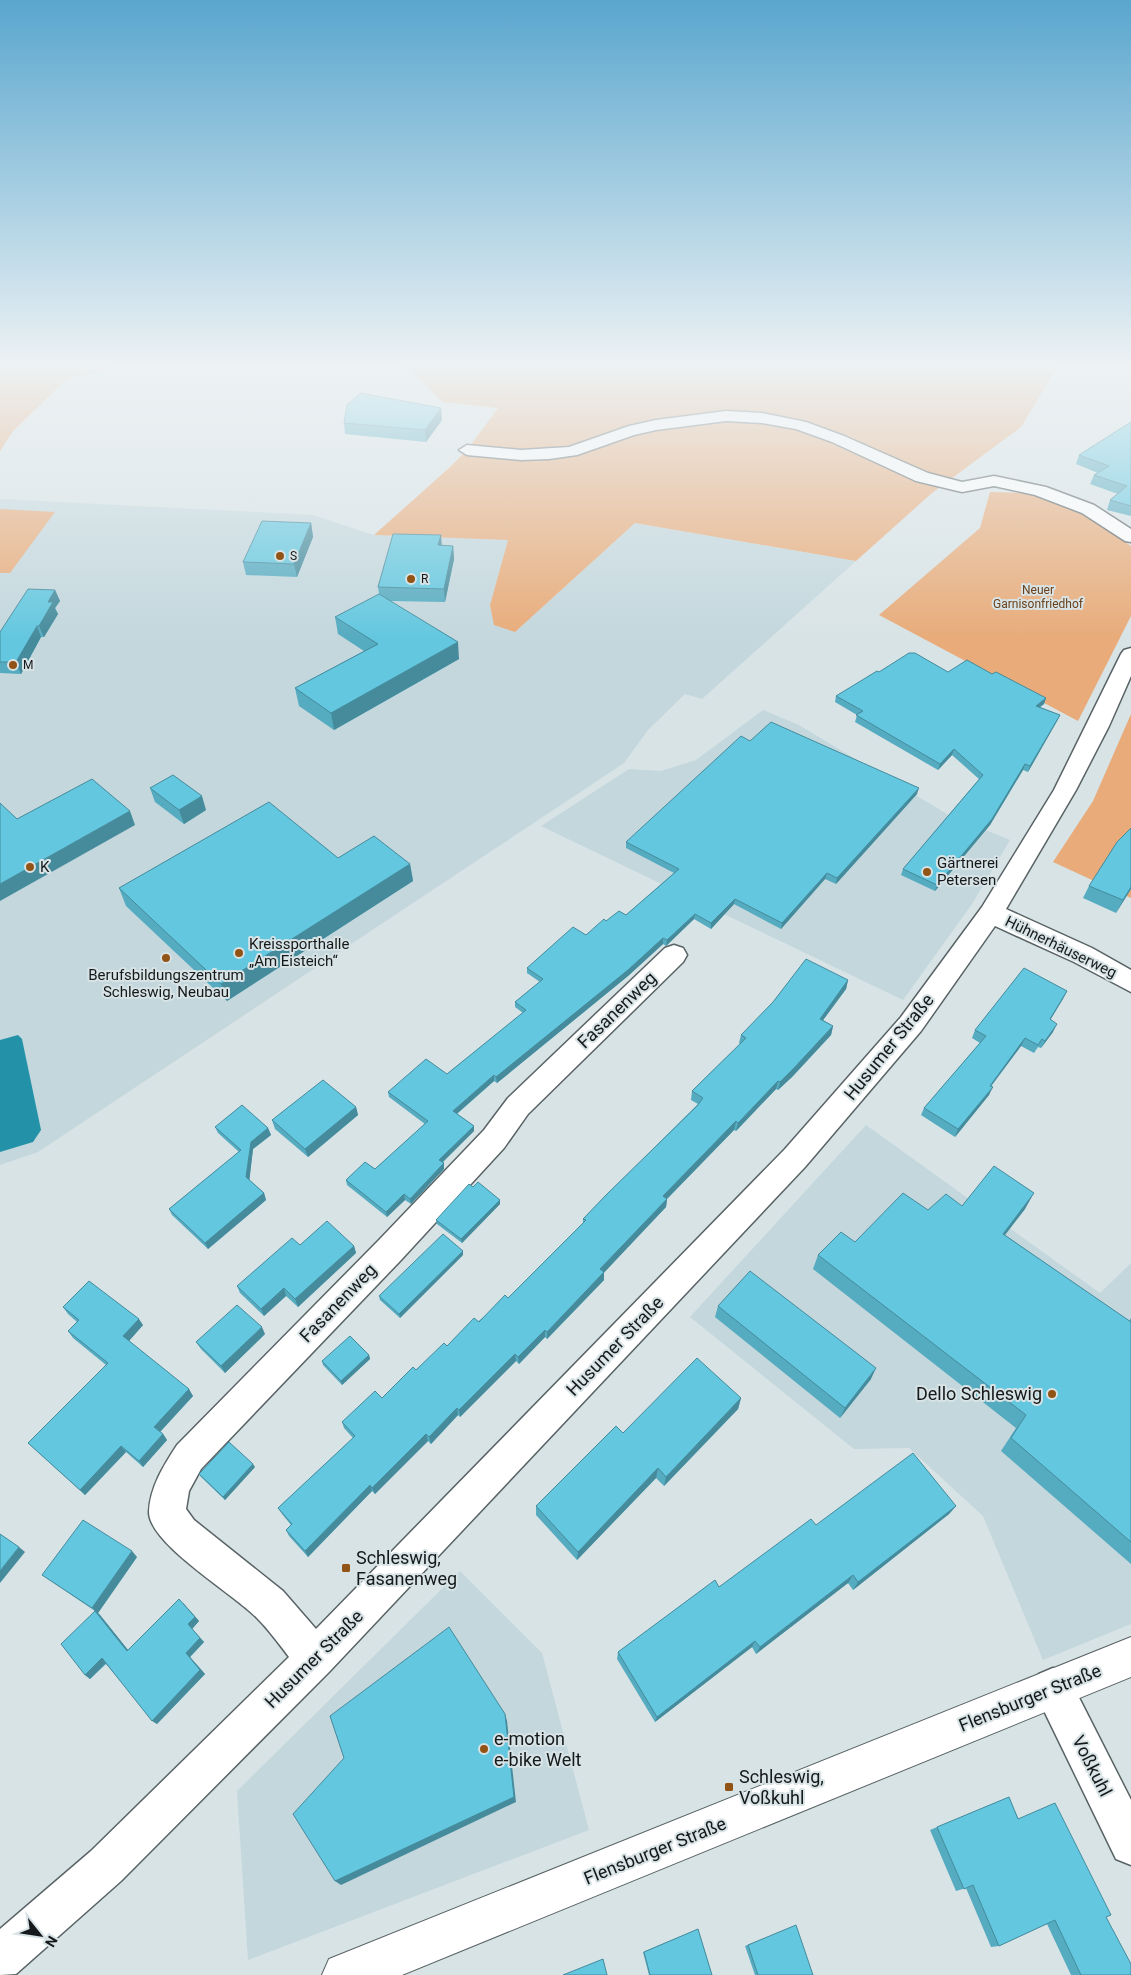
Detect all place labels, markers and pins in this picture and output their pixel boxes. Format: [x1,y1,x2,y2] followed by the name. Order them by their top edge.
[290,549,297,563] place label: S
[274,550,286,562] marker: S
[421,572,429,586] place label: R
[405,573,417,585] marker: R
[23,658,33,672] place label: M
[7,659,19,671] marker: M
[937,854,999,889] place label: Gärtnerei Petersen
[40,858,50,876] place label: K
[24,861,36,873] marker: K
[921,866,933,878] marker: Gärtnerei Petersen
[249,935,349,970] place label: Kreissporthalle „Am Eisteich“
[233,947,245,959] marker: Kreissporthalle „Am Eisteich“
[160,952,172,964] marker: Berufsbildungszentrum Schleswig, Neubau
[88,966,244,1001] place label: Berufsbildungszentrum Schleswig, Neubau
[916,1383,1042,1404] place label: Dello Schleswig
[1046,1388,1058,1400] marker: Dello Schleswig
[356,1547,457,1589] place label: Schleswig, Fasanenweg
[340,1562,352,1574] marker: Schleswig, Fasanenweg
[494,1728,582,1770] place label: e-motion e-bike Welt
[478,1743,490,1755] marker: e-motion e-bike Welt
[739,1766,824,1808] place label: Schleswig, Voßkuhl
[723,1781,735,1793] marker: Schleswig, Voßkuhl

